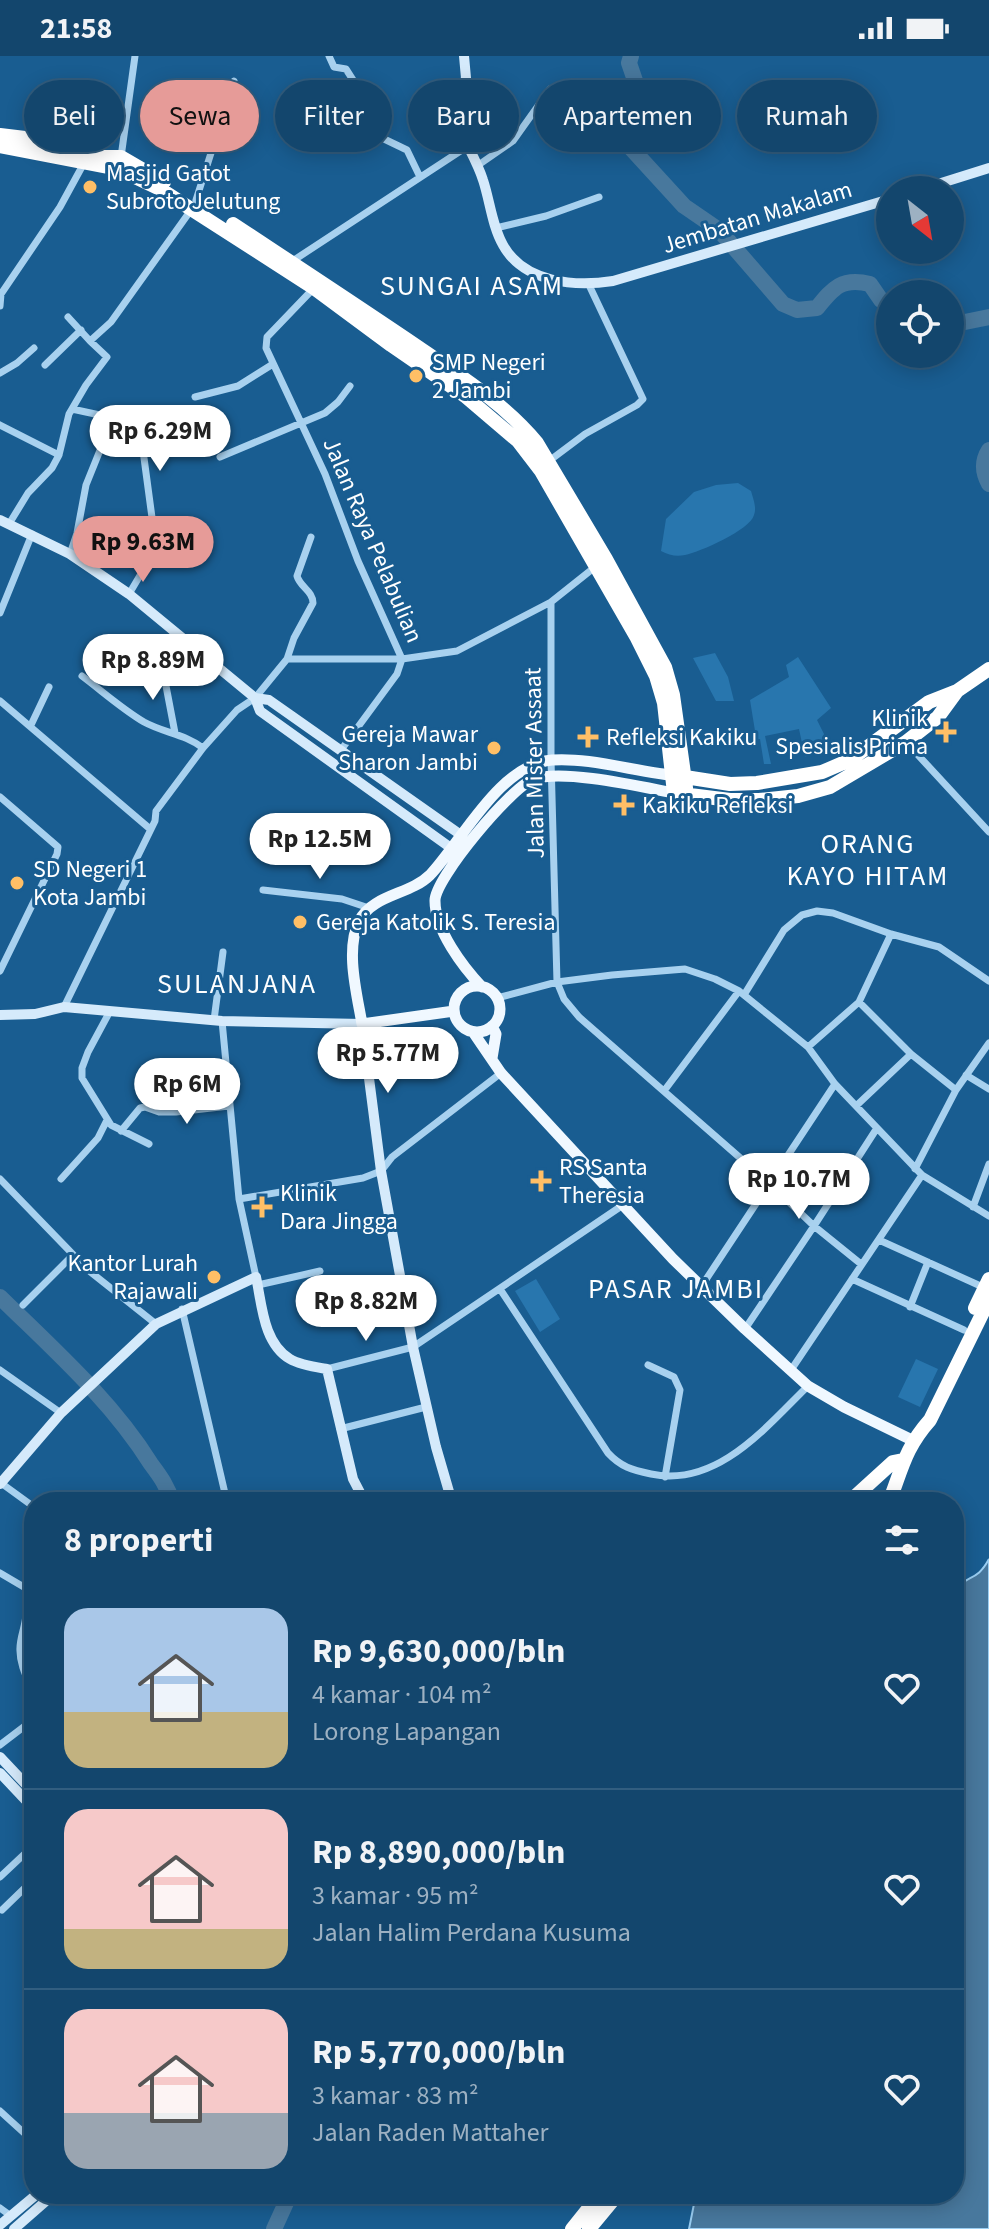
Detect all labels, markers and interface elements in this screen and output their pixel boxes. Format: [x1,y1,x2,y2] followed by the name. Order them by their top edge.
[40,7,112,50] text: 21:58
[24,80,124,152] chip: Beli
[140,80,259,152] chip: Sewa
[275,80,392,152] chip: Filter
[408,80,519,152] chip: Baru
[535,80,721,152] chip: Apartemen
[737,80,877,152] chip: Rumah
[106,156,280,219] place label: Masjid Gatot Subroto Jelutung
[658,172,856,263] street label: Jembatan Makalam
[876,176,964,264] north arrow
[876,176,964,368] map controls
[81,178,99,196] marker: Masjid Gatot Subroto Jelutung
[380,266,564,306] district label: SUNGAI ASAM
[876,280,964,368] button: locate
[432,345,546,408] place label: SMP Negeri 2 Jambi
[407,367,425,385] marker: SMP Negeri 2 Jambi
[77,405,243,473] pin: Rp 6.29M
[108,412,212,449] text: Rp 6.29M
[314,432,432,648] street label: Jalan Raya Pelabulian
[60,516,226,584] pin: Rp 9.63M
[91,523,195,560] text: Rp 9.63M
[70,634,236,702] pin: Rp 8.89M
[101,641,205,678] text: Rp 8.89M
[515,667,554,859] street label: Jalan Mister Assaat
[775,701,928,764] place label: Klinik Spesialis Prima
[338,717,479,780] place label: Gereja Mawar Sharon Jambi
[606,720,757,755] place label: Refleksi Kakiku
[935,721,957,743] marker: Klinik Spesialis Prima
[577,726,599,748] marker: Refleksi Kakiku
[485,739,503,757] marker: Gereja Mawar Sharon Jambi
[642,788,793,823] place label: Kakiku Refleksi
[613,794,635,816] marker: Kakiku Refleksi
[237,813,403,881] pin: Rp 12.5M
[268,820,372,857] text: Rp 12.5M
[787,824,949,896] district label: ORANG KAYO HITAM
[33,852,147,915] place label: SD Negeri 1 Kota Jambi
[8,874,26,892] marker: SD Negeri 1 Kota Jambi
[316,905,556,940] place label: Gereja Katolik S. Teresia
[291,913,309,931] marker: Gereja Katolik S. Teresia
[157,964,317,1004] district label: SULANJANA
[305,1027,471,1095] pin: Rp 5.77M
[336,1034,440,1071] text: Rp 5.77M
[131,1058,243,1126] pin: Rp 6M
[152,1065,222,1102] text: Rp 6M
[559,1150,648,1213] place label: RS Santa Theresia
[716,1153,882,1221] pin: Rp 10.7M
[747,1160,851,1197] text: Rp 10.7M
[530,1170,552,1192] marker: RS Santa Theresia
[280,1176,398,1239] place label: Klinik Dara Jingga
[251,1196,273,1218] marker: Klinik Dara Jingga
[68,1246,198,1309] place label: Kantor Lurah Rajawali
[205,1268,223,1286] marker: Kantor Lurah Rajawali
[588,1269,764,1309] district label: PASAR JAMBI
[283,1275,449,1343] pin: Rp 8.82M
[314,1282,418,1319] text: Rp 8.82M
[64,1516,213,1565] text: 8 properti
[880,1518,924,1562] icon: filters
[312,1627,565,1676] text: Rp 9,630,000/bln
[128,1640,224,1736] icon: home
[880,1666,924,1710] icon: heart
[312,1676,491,1713] text: 4 kamar · 104 m²
[312,1713,501,1750] text: Lorong Lapangan
[312,1828,565,1877] text: Rp 8,890,000/bln
[128,1841,224,1937] icon: home
[880,1867,924,1911] icon: heart
[312,1877,479,1914] text: 3 kamar · 95 m²
[312,1914,631,1951] text: Jalan Halim Perdana Kusuma
[312,2028,565,2077] text: Rp 5,770,000/bln
[128,2041,224,2137] icon: home
[880,2067,924,2111] icon: heart
[312,2077,479,2114] text: 3 kamar · 83 m²
[312,2114,549,2151] text: Jalan Raden Mattaher

